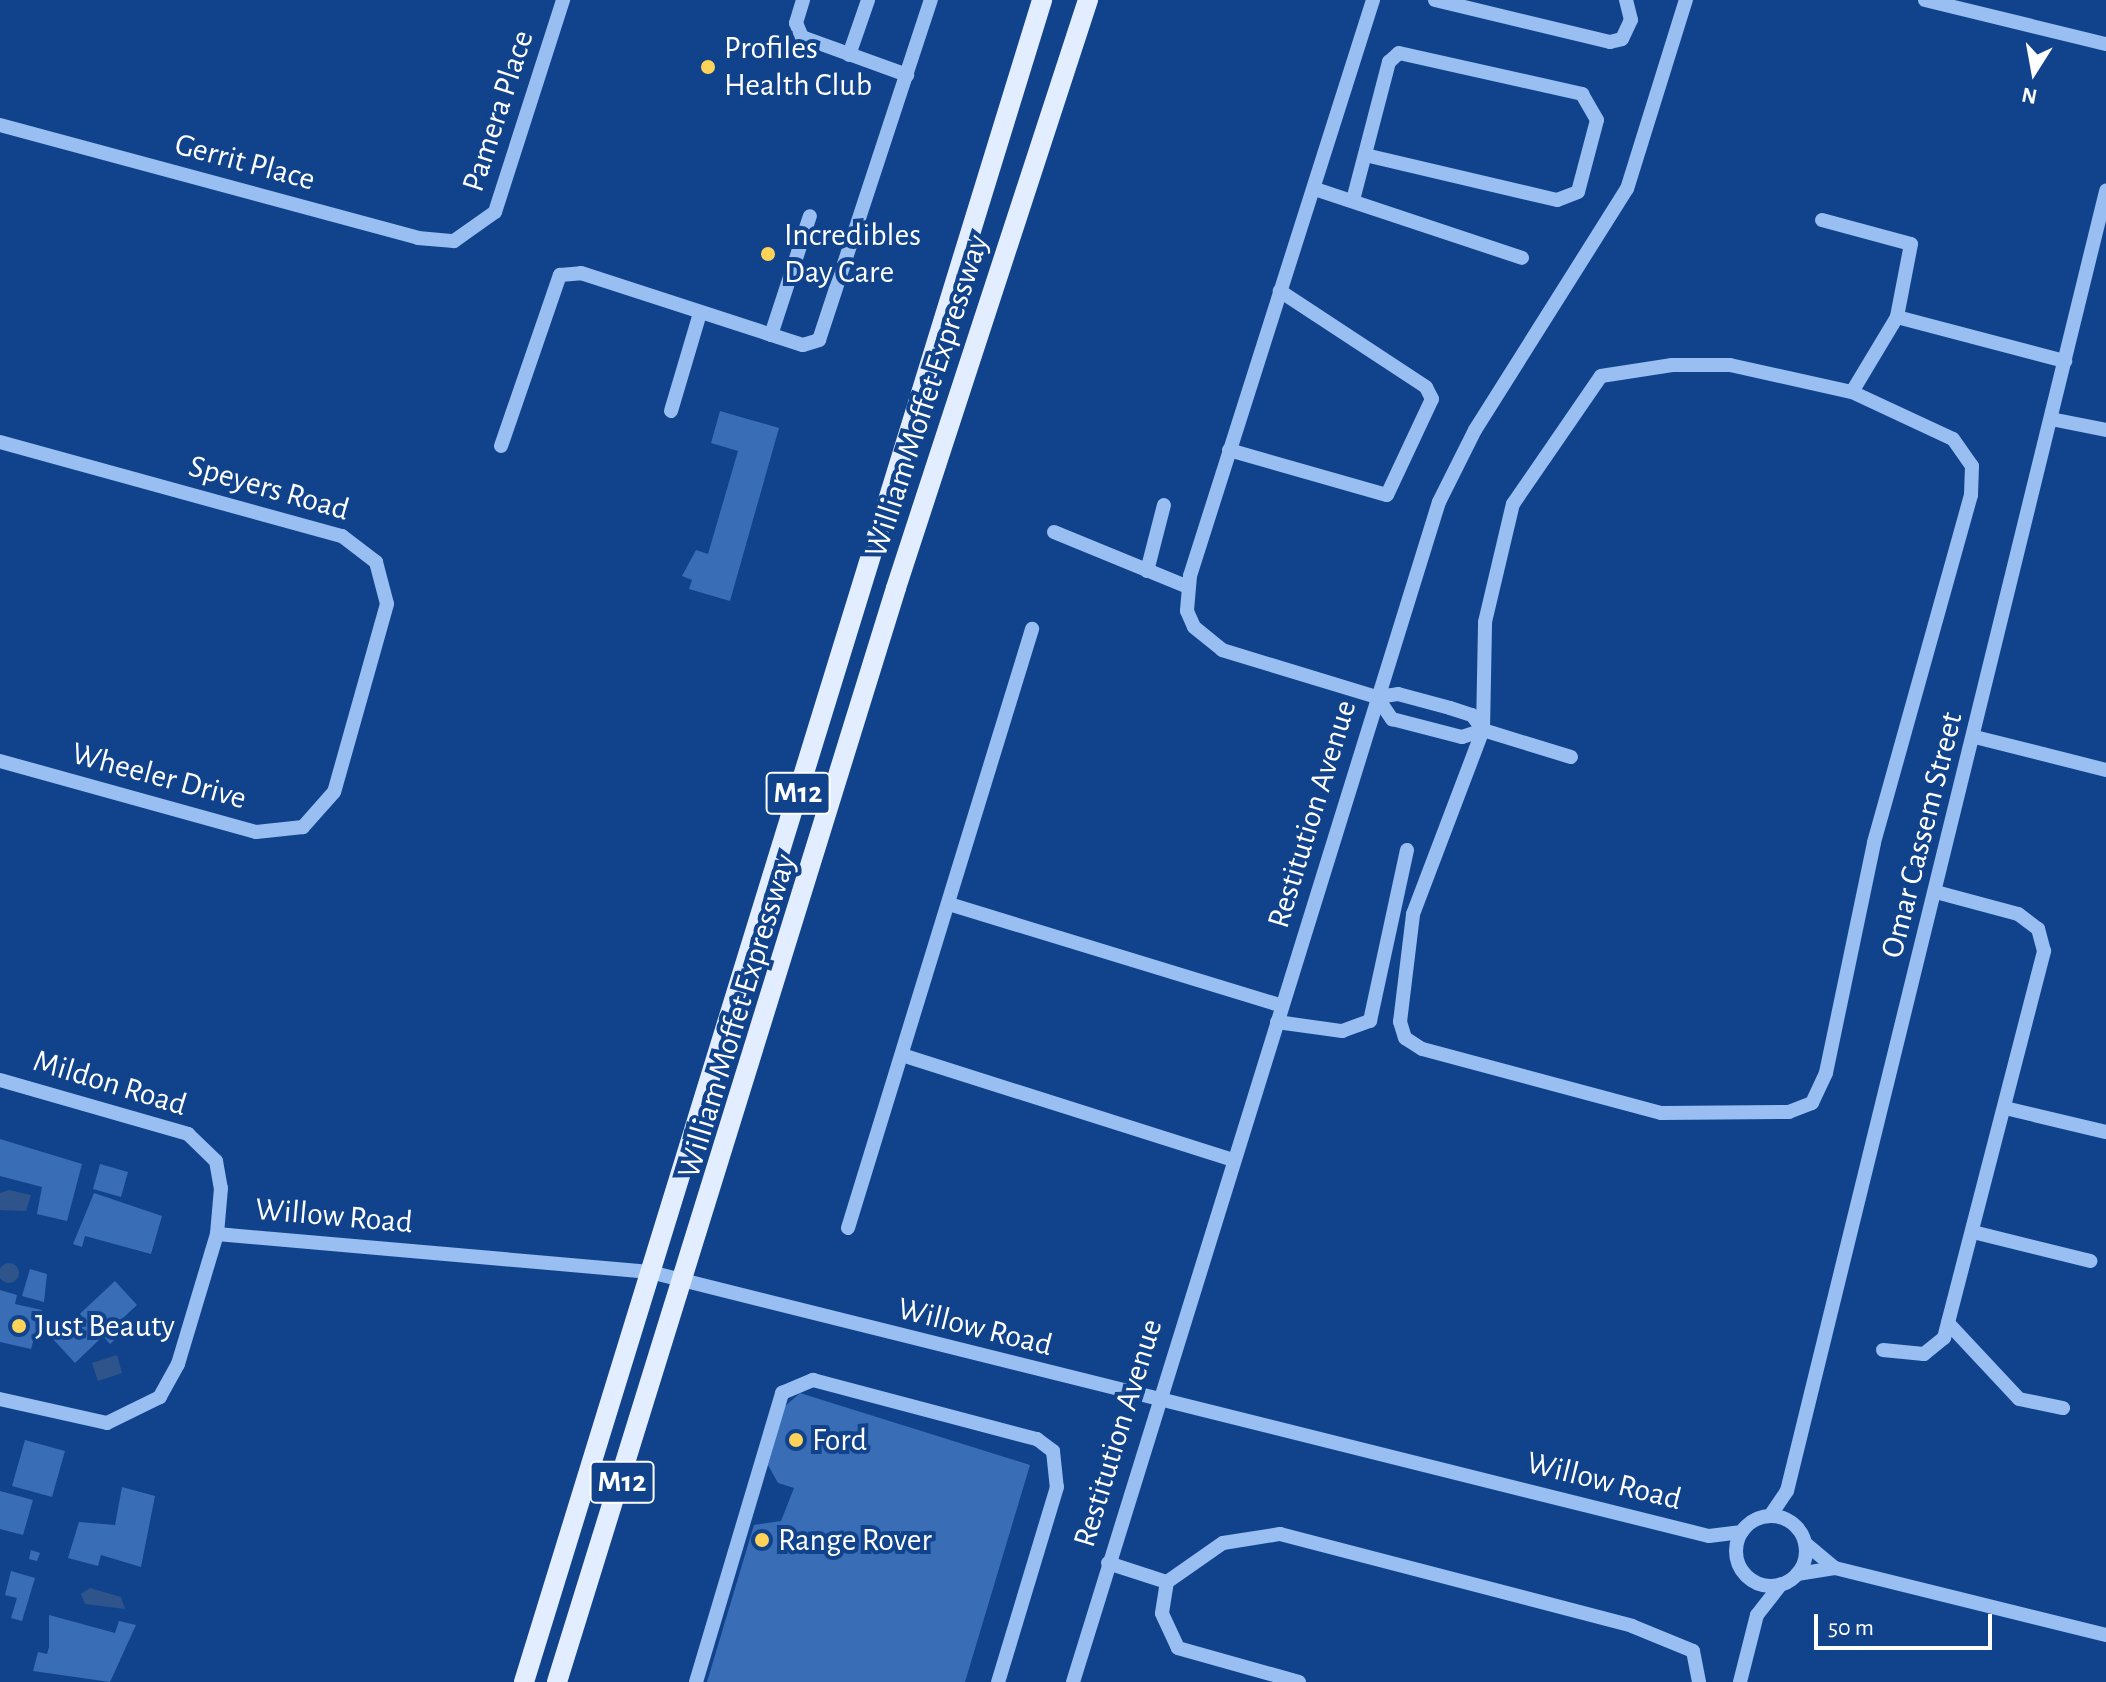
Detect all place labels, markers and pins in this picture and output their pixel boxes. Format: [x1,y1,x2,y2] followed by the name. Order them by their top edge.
[724,30,872,105] place label: Profiles Health Club
[699,58,717,76] marker: Profiles Health Club
[784,217,921,292] place label: Incredibles Day Care
[759,245,777,263] marker: Incredibles Day Care
[35,1307,175,1345] place label: Just Beauty
[10,1317,28,1335] marker: Just Beauty
[812,1421,867,1459] place label: Ford
[787,1431,805,1449] marker: Ford
[778,1521,932,1559] place label: Range Rover
[753,1531,771,1549] marker: Range Rover

